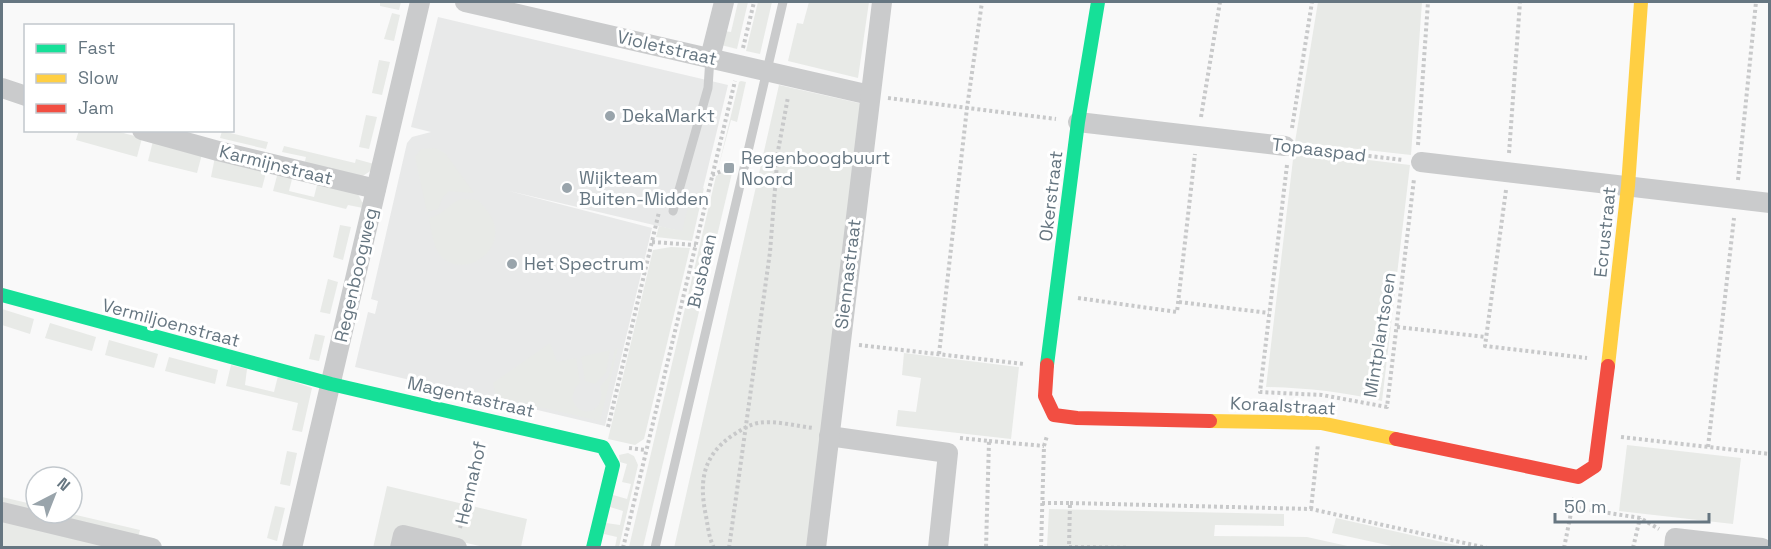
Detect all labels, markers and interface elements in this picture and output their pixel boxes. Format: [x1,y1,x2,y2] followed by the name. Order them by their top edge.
[24,24,234,132] legend
[615,25,719,70] street label: Violetstraat
[78,36,115,59] text: Fast
[78,66,119,89] text: Slow
[78,96,114,119] text: Jam
[622,104,715,127] place label: DekaMarkt
[603,109,617,123] marker: DekaMarkt
[1271,132,1368,167] street label: Topaaspad
[217,139,335,190] street label: Karmijnstraat
[741,146,890,190] place label: Regenboogbuurt Noord
[1034,149,1067,242] street label: Okerstraat
[722,161,736,175] marker: Regenboogbuurt Noord
[579,166,709,210] place label: Wijkteam Buiten-Midden
[560,181,574,195] marker: Wijkteam Buiten-Midden
[1588,185,1621,278] street label: Ecrustraat
[329,206,382,344] street label: Regenboogweg
[829,217,866,330] street label: Siennastraat
[682,231,721,310] street label: Busbaan
[524,252,644,275] place label: Het Spectrum
[505,257,519,271] marker: Het Spectrum
[1358,271,1401,399] street label: Mintplantsoen
[100,293,243,352] street label: Vermiljoenstraat
[405,371,537,422] street label: Magentastraat
[1230,391,1336,420] street label: Koraalstraat
[450,439,491,527] street label: Hennahof
[24,465,84,525] north arrow
[53,473,75,496] text: N
[1555,486,1710,524] scale bar
[1564,495,1606,518] text: 50 m

